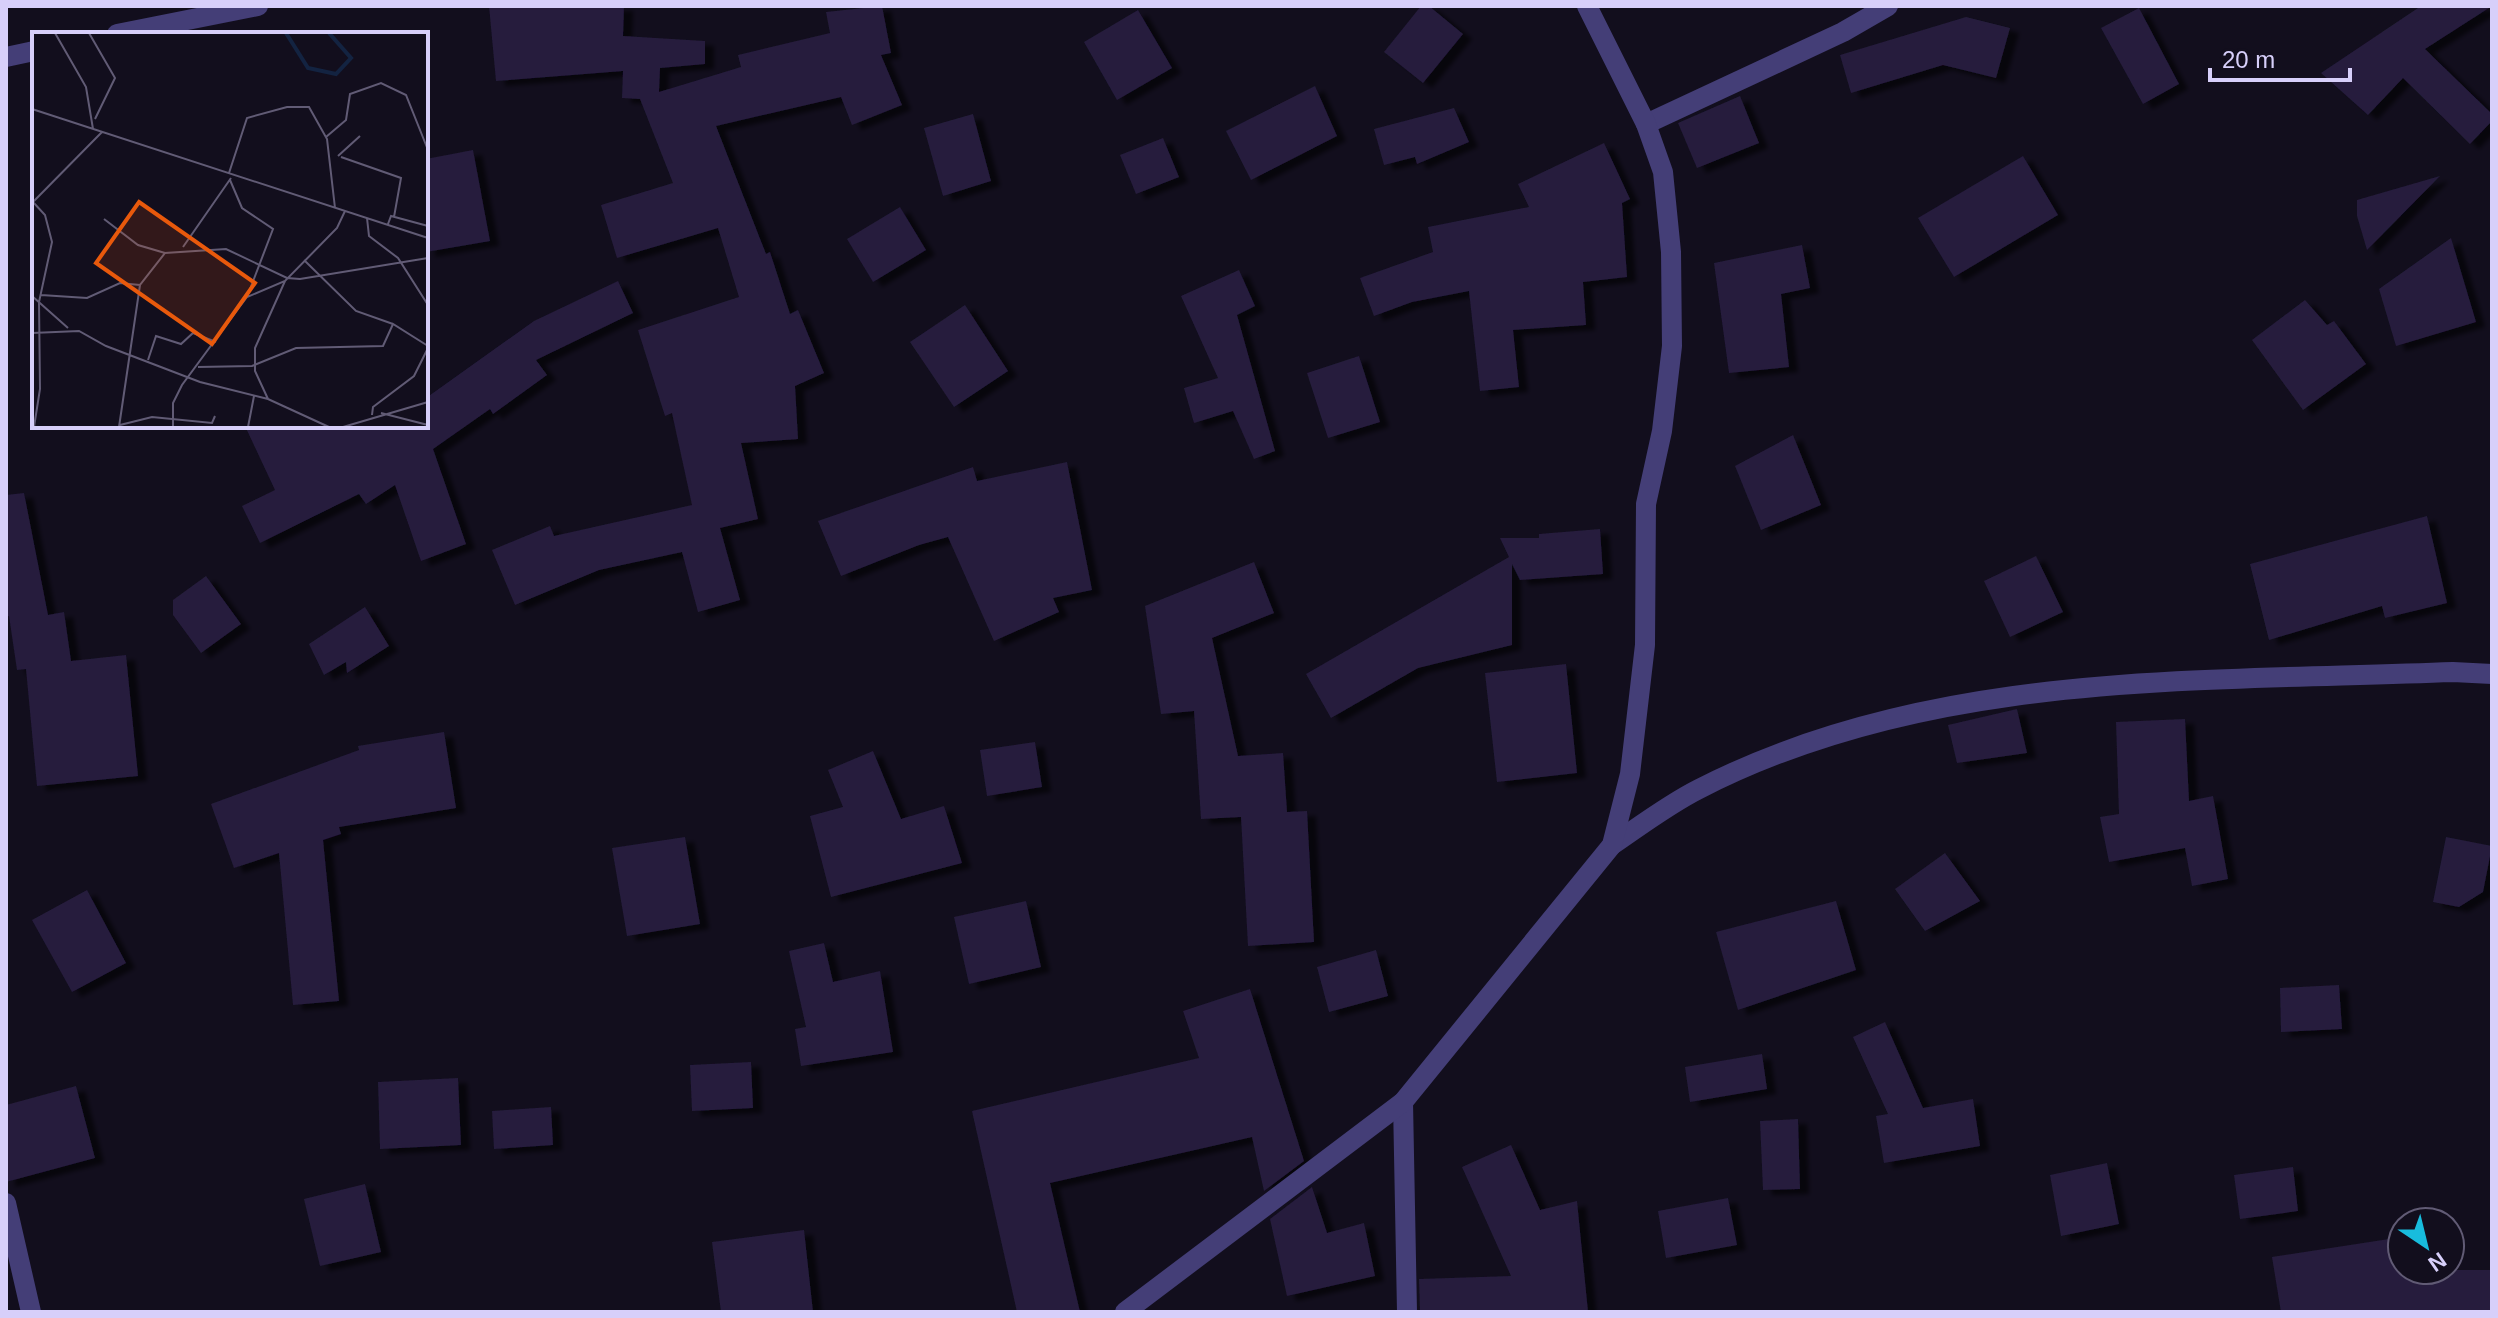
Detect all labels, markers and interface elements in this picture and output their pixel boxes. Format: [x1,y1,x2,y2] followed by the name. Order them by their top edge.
[32,32,428,428] inset map
[2210,32,2350,82] scale bar
[2222,46,2275,73] text: 20 m
[2386,1206,2466,1286] north arrow
[2424,1247,2451,1277] text: N

